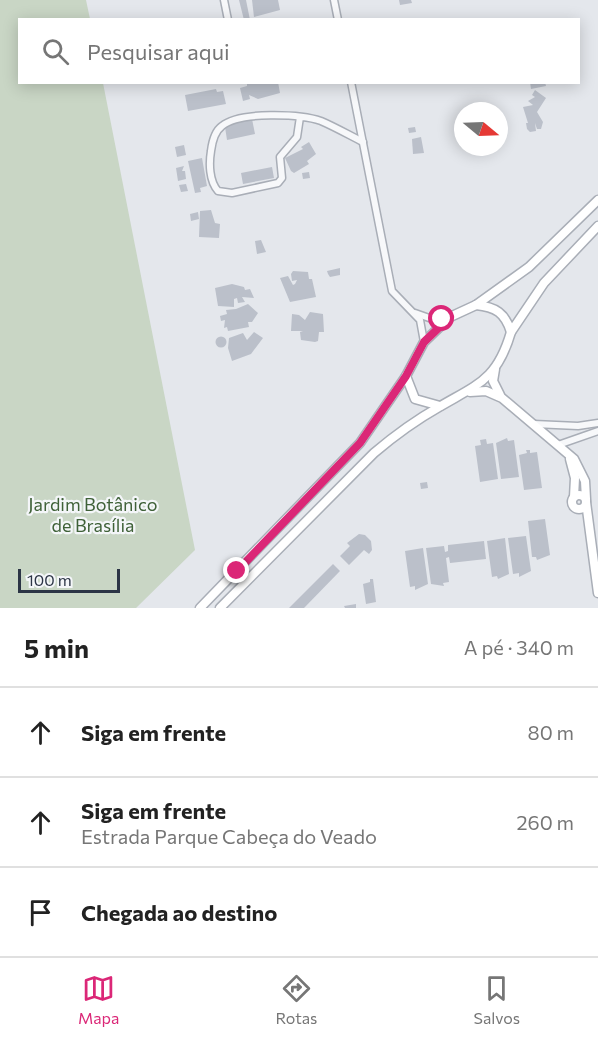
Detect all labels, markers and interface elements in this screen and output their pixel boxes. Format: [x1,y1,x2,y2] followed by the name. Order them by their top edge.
[18,18,580,84] search box
[39,35,72,68] icon: search
[87,38,230,65] text: Pesquisar aqui
[454,102,508,156] north arrow
[428,305,454,331] route start
[28,493,158,536] park label: Jardim Botânico de Brasília
[223,557,249,583] route end
[18,566,120,594] scale bar
[27,570,72,589] text: 100 m
[24,632,89,663] text: 5 min
[464,635,574,659] text: A pé · 340 m
[24,716,57,749] icon: ahead
[81,719,226,746] text: Siga em frente
[528,720,574,744] text: 80 m
[81,797,226,824] text: Siga em frente
[24,806,57,839] icon: ahead
[516,810,574,834] text: 260 m
[81,824,377,848] text: Estrada Parque Cabeça do Veado
[24,896,57,929] icon: arrive
[81,899,277,926] text: Chegada ao destino
[78,972,119,1027] tab: Mapa
[276,972,317,1027] tab: Rotas
[474,972,520,1027] tab: Salvos

